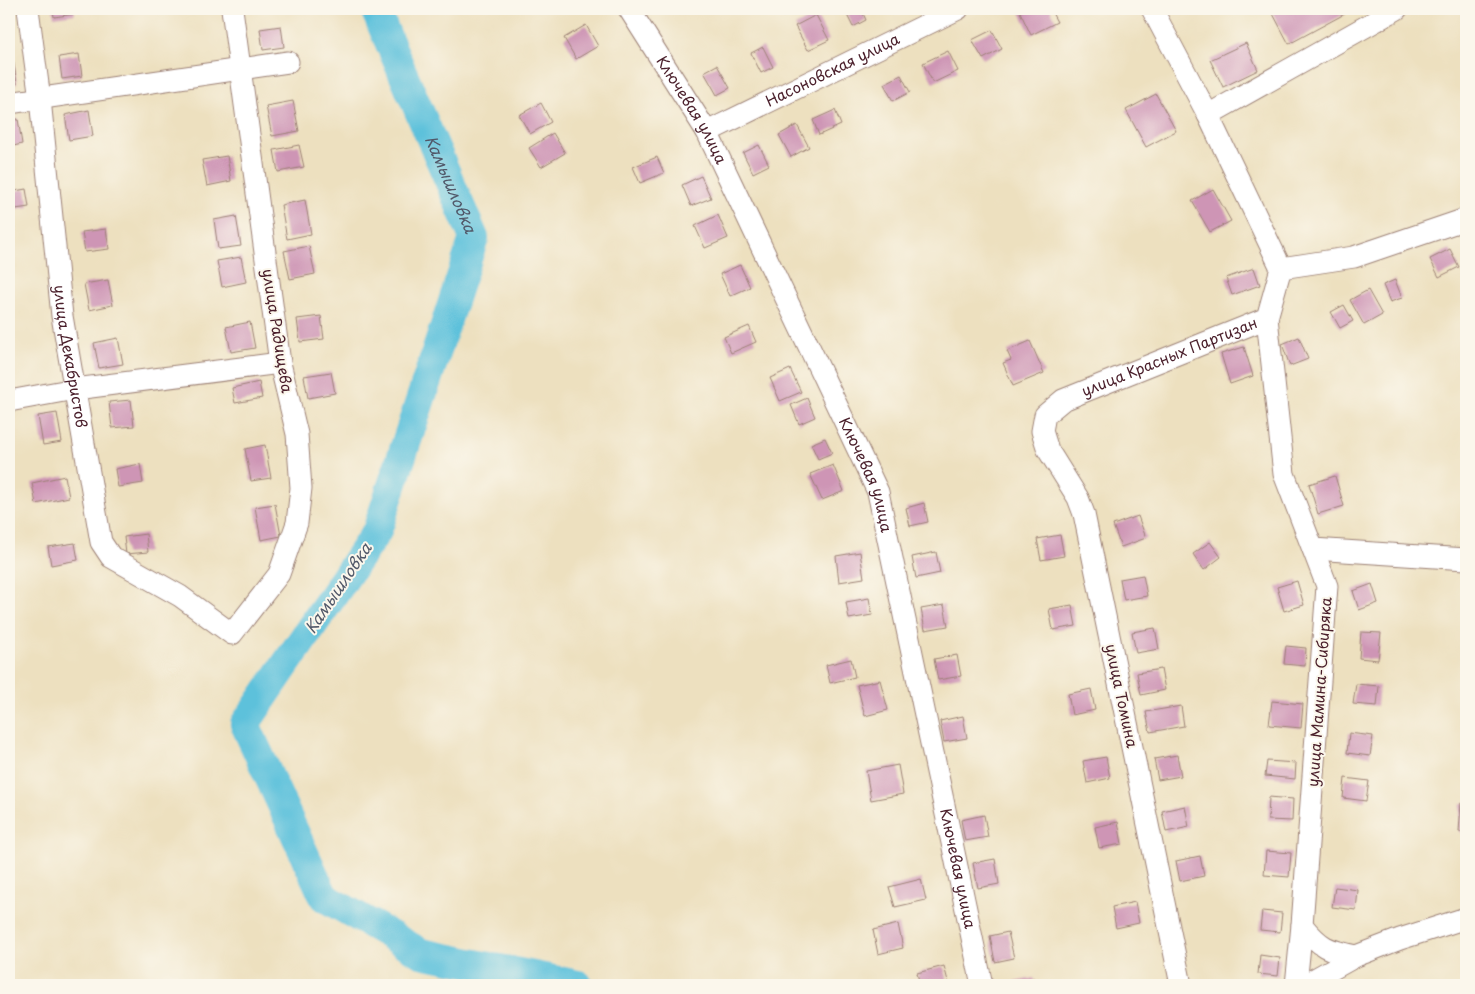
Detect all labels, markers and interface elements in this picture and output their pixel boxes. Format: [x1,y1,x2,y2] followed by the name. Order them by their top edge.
[761,26,904,112] street label: Насоновская улица
[652,51,734,168] street label: Ключевая улица
[420,131,484,238] water label: Камышловка
[257,267,300,395] street label: улица Радищева
[49,284,94,430] street label: улица Декабристов
[1078,310,1260,401] street label: улица Красных Партизан
[834,413,899,535] street label: Ключевая улица
[298,536,377,638] water label: Камышловка
[1300,596,1337,788] street label: улица Мамина-Сибиряка
[1100,642,1145,750] street label: улица Томина
[935,806,983,931] street label: Ключевая улица

